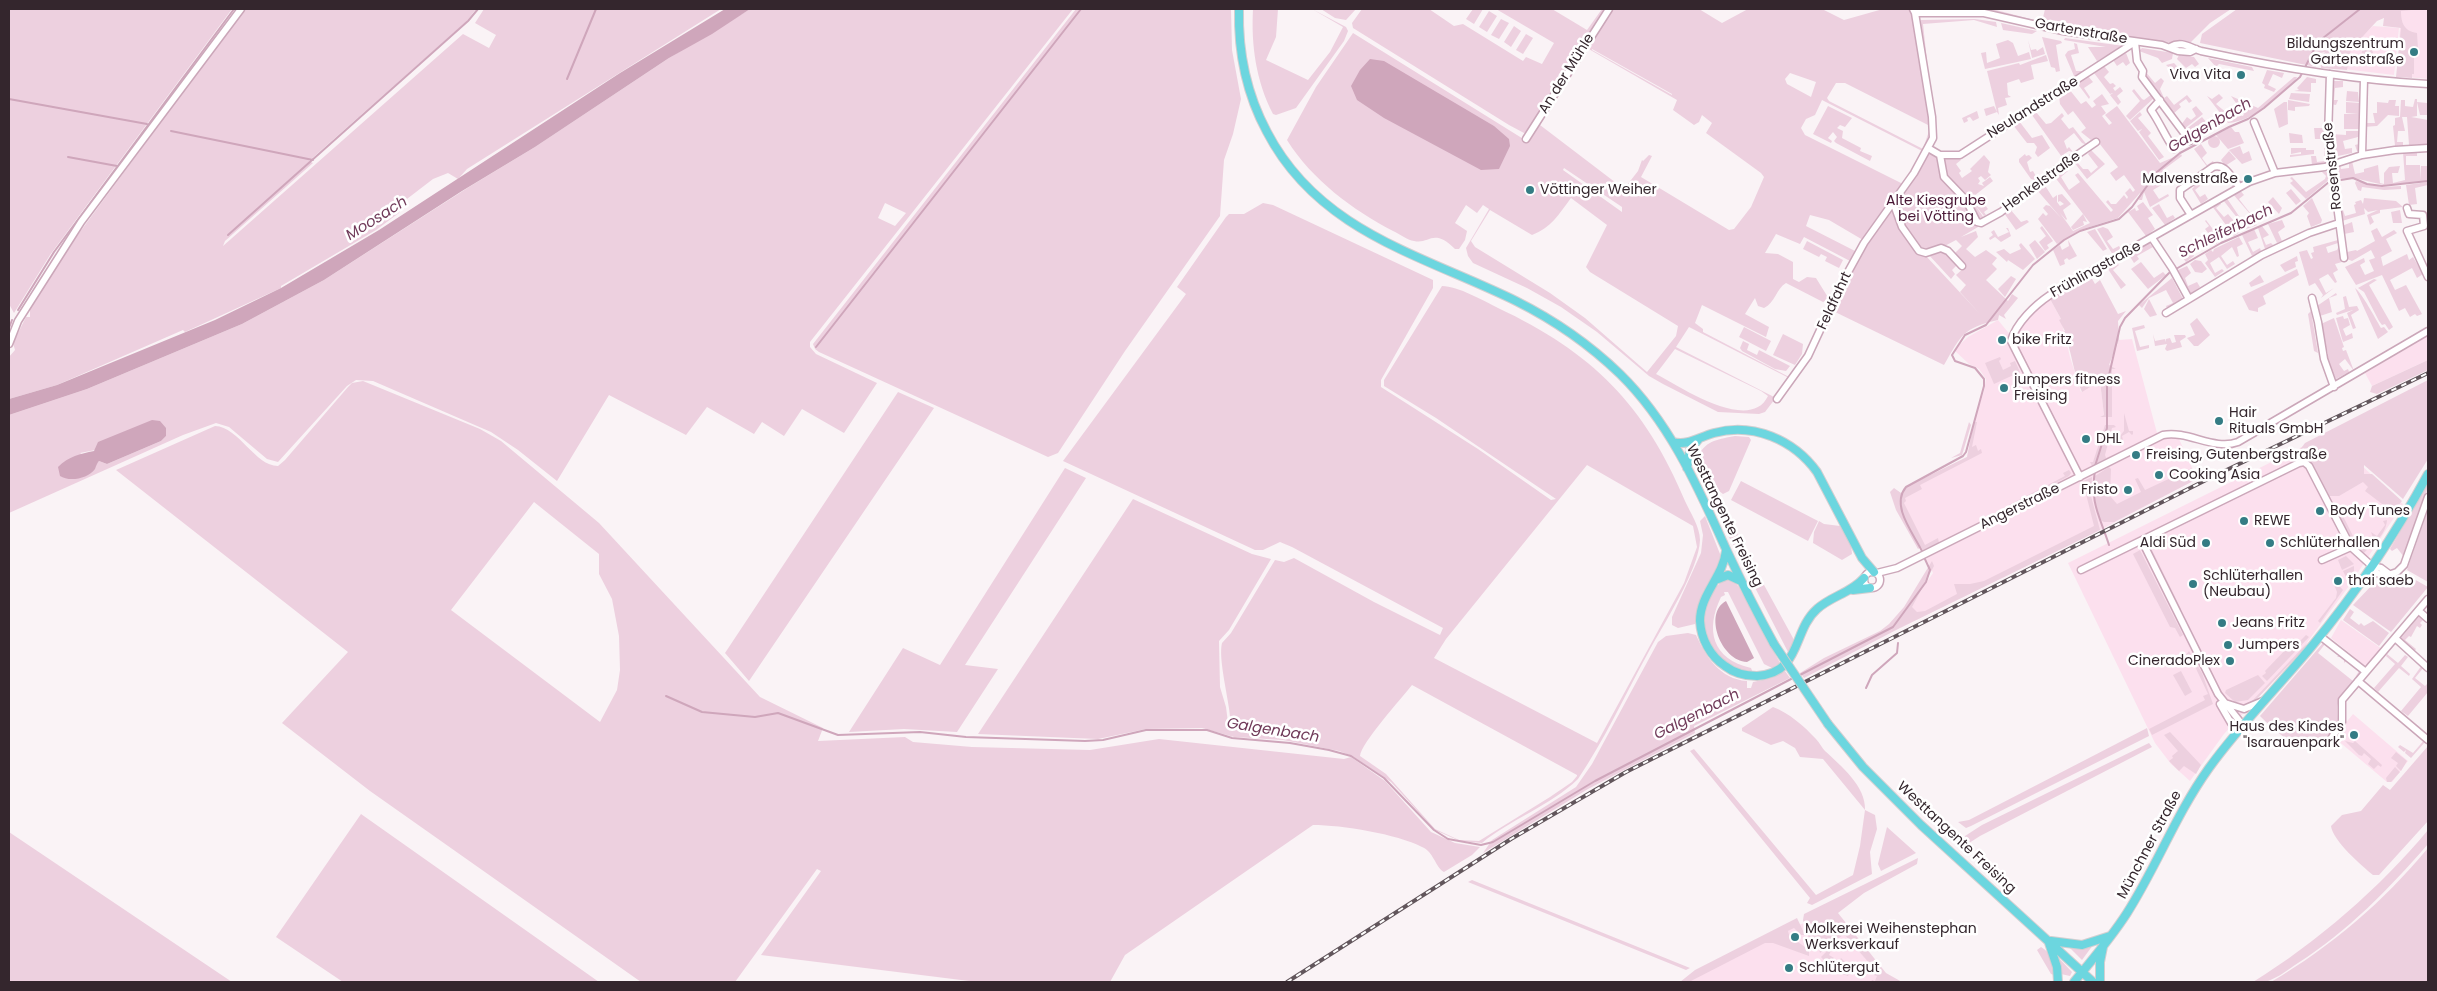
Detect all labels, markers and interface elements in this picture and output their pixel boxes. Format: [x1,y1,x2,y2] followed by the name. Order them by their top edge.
[2033,16,2129,48] street label: Gartenstraße
[1536,31,1598,117] street label: An der Mühle
[2287,36,2404,68] place label: Bildungszentrum Gartenstraße
[2408,46,2420,58] marker: Bildungszentrum Gartenstraße
[2170,67,2231,83] place label: Viva Vita
[2235,69,2247,81] marker: Viva Vita
[1984,73,2082,143] street label: Neulandstraße
[2165,95,2255,157] water label: Galgenbach
[2320,122,2346,210] street label: Rosenstraße
[2000,148,2084,216] street label: Henkelstraße
[2142,171,2238,187] place label: Malvenstraße
[2242,173,2254,185] marker: Malvenstraße
[1540,182,1657,198] place label: Vöttinger Weiher
[1524,184,1536,196] marker: Vöttinger Weiher
[343,193,411,245] water label: Moosach
[1886,193,1986,226] park label: Alte Kiesgrube bei Vötting
[2176,201,2276,263] water label: Schleiferbach
[2048,238,2144,302] street label: Frühlingstraße
[1814,269,1856,333] street label: Feldfahrt
[2012,332,2072,348] place label: bike Fritz
[1996,334,2008,346] marker: bike Fritz
[2014,372,2121,404] place label: jumpers fitness Freising
[1998,382,2010,394] marker: jumpers fitness Freising
[2229,405,2323,438] place label: Hair Rituals GmbH
[2213,415,2225,427] marker: Hair Rituals GmbH
[2096,431,2122,447] place label: DHL
[2080,433,2092,445] marker: DHL
[1682,442,1766,590] street label: Westtangente Freising
[2146,447,2327,463] place label: Freising, Gutenbergstraße
[2130,449,2142,461] marker: Freising, Gutenbergstraße
[2169,467,2260,483] place label: Cooking Asia
[2153,469,2165,481] marker: Cooking Asia
[1977,480,2063,534] street label: Angerstraße
[2081,482,2118,498] place label: Fristo
[2122,484,2134,496] marker: Fristo
[2330,503,2410,519] place label: Body Tunes
[2314,505,2326,517] marker: Body Tunes
[2254,513,2291,529] place label: REWE
[2238,515,2250,527] marker: REWE
[2140,535,2196,551] place label: Aldi Süd
[2280,535,2380,551] place label: Schlüterhallen
[2200,537,2212,549] marker: Aldi Süd
[2264,537,2276,549] marker: Schlüterhallen
[2203,568,2303,600] place label: Schlüterhallen (Neubau)
[2348,573,2414,589] place label: thai saeb
[2332,575,2344,587] marker: thai saeb
[2187,578,2199,590] marker: Schlüterhallen (Neubau)
[2232,615,2305,631] place label: Jeans Fritz
[2216,617,2228,629] marker: Jeans Fritz
[2238,637,2299,653] place label: Jumpers
[2222,639,2234,651] marker: Jumpers
[2128,653,2220,669] place label: CineradoPlex
[2224,655,2236,667] marker: CineradoPlex
[1651,686,1743,744] water label: Galgenbach
[1225,715,1321,747] water label: Galgenbach
[2229,719,2344,752] place label: Haus des Kindes "Isarauenpark"
[2348,729,2360,741] marker: Haus des Kindes "Isarauenpark"
[1893,779,2019,897] street label: Westtangente Freising
[2114,788,2186,902] street label: Münchner Straße
[1805,921,1977,954] place label: Molkerei Weihenstephan Werksverkauf
[1789,931,1801,943] marker: Molkerei Weihenstephan Werksverkauf
[1799,960,1880,976] place label: Schlütergut
[1783,962,1795,974] marker: Schlütergut

